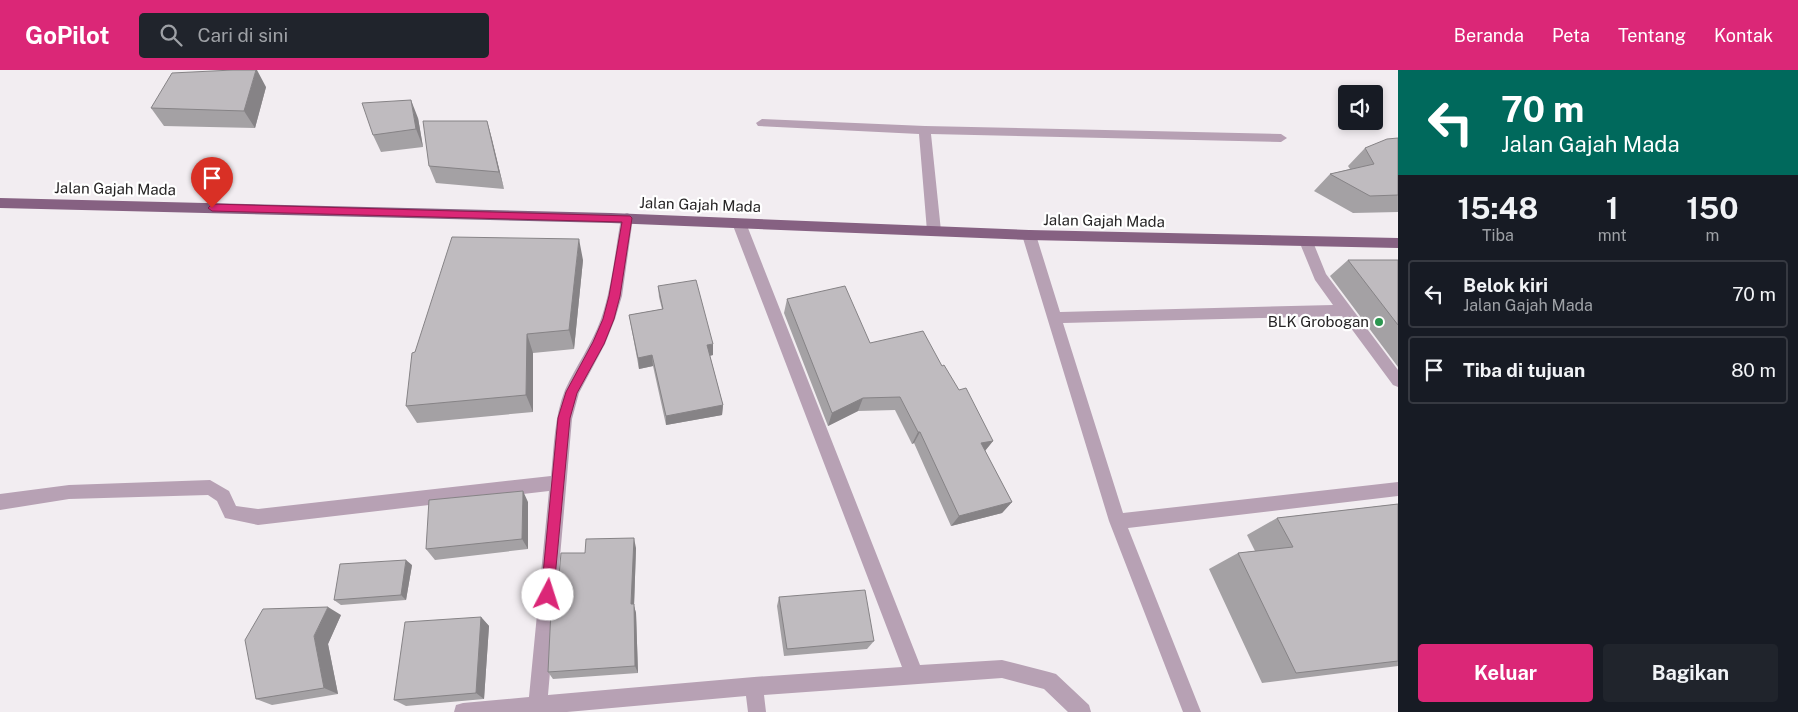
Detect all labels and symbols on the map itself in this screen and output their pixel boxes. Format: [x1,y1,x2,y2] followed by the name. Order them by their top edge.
[191,157,233,208] pin
[54,179,176,198] street label: Jalan Gajah Mada
[639,194,761,215] street label: Jalan Gajah Mada
[1043,211,1165,230] street label: Jalan Gajah Mada
[1268,313,1369,330] place label: BLK Grobogan
[1373,316,1385,328] marker: BLK Grobogan
[521,568,573,620] position arrow

